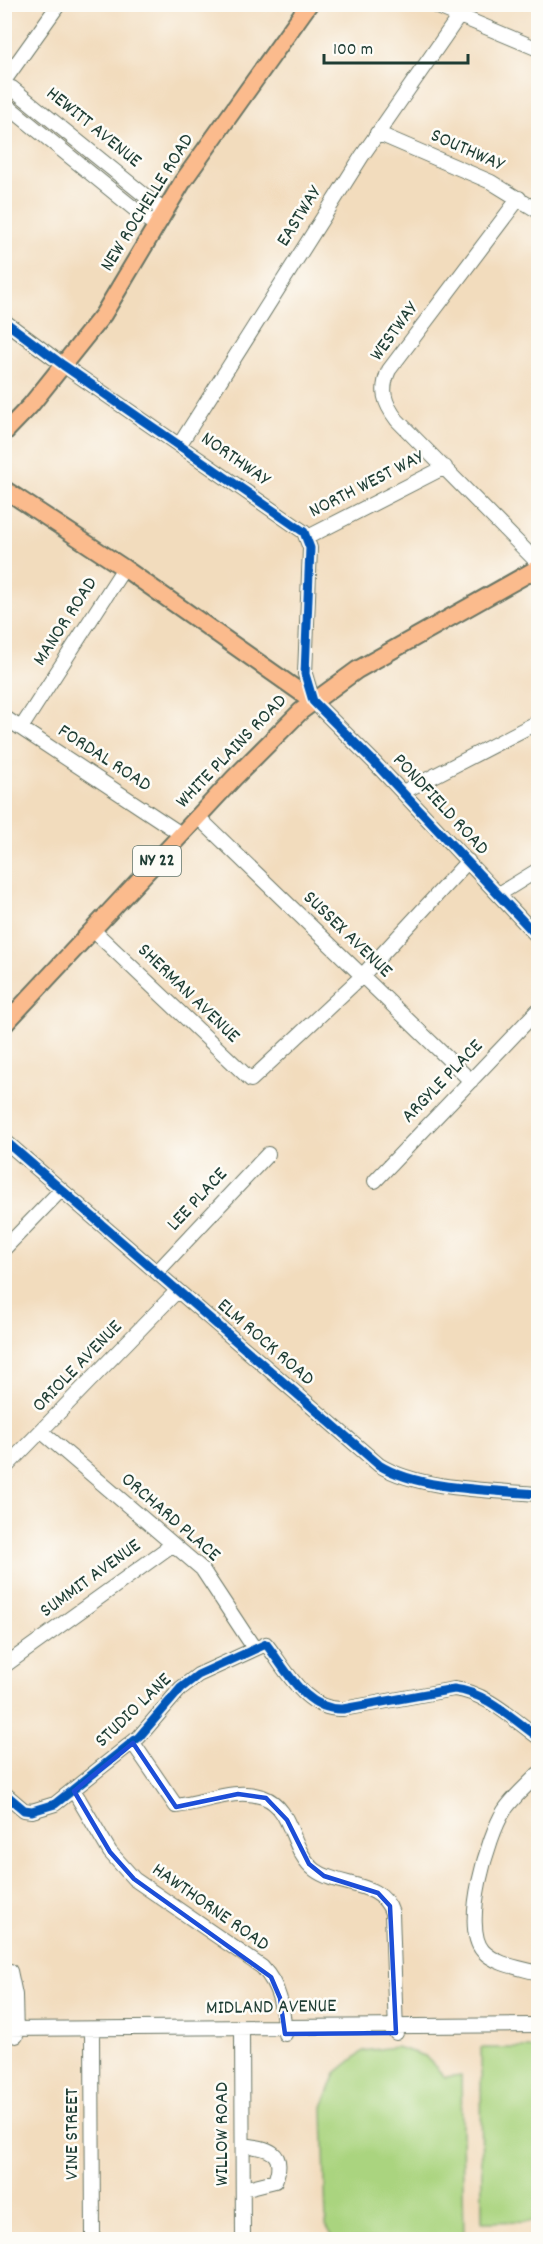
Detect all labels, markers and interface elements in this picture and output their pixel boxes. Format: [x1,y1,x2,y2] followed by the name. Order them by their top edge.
[324,27,468,65] scale bar
[333,38,373,63] text: 100 m
[39,81,147,175] street label: HEWITT AVENUE
[426,122,509,180] street label: SOUTHWAY
[94,129,202,277] street label: NEW ROCHELLE ROAD
[270,181,330,253] street label: EASTWAY
[364,296,426,367] street label: WESTWAY
[195,426,276,495] street label: NORTHWAY
[305,444,430,526] street label: NORTH WEST WAY
[27,572,105,672] street label: MANOR ROAD
[170,688,294,816] street label: WHITE PLAINS ROAD
[52,718,156,800] street label: FORDAL ROAD
[385,748,495,862] street label: PONDFIELD ROAD
[133,846,181,876] road number: NY 22
[296,885,398,985] street label: SUSSEX AVENUE
[130,938,246,1050] street label: SHERMAN AVENUE
[396,1034,490,1130] street label: ARGYLE PLACE
[161,1162,235,1238] street label: LEE PLACE
[210,1293,320,1393] street label: ELM ROCK ROAD
[27,1314,129,1420] street label: ORIOLE AVENUE
[114,1467,226,1569] street label: ORCHARD PLACE
[35,1533,147,1625] street label: SUMMIT AVENUE
[89,1667,179,1755] street label: STUDIO LANE
[145,1857,275,1959] street label: HAWTHORNE ROAD
[206,1993,336,2023] street label: MIDLAND AVENUE
[209,2082,237,2186] street label: WILLOW ROAD
[59,2088,87,2180] street label: VINE STREET

